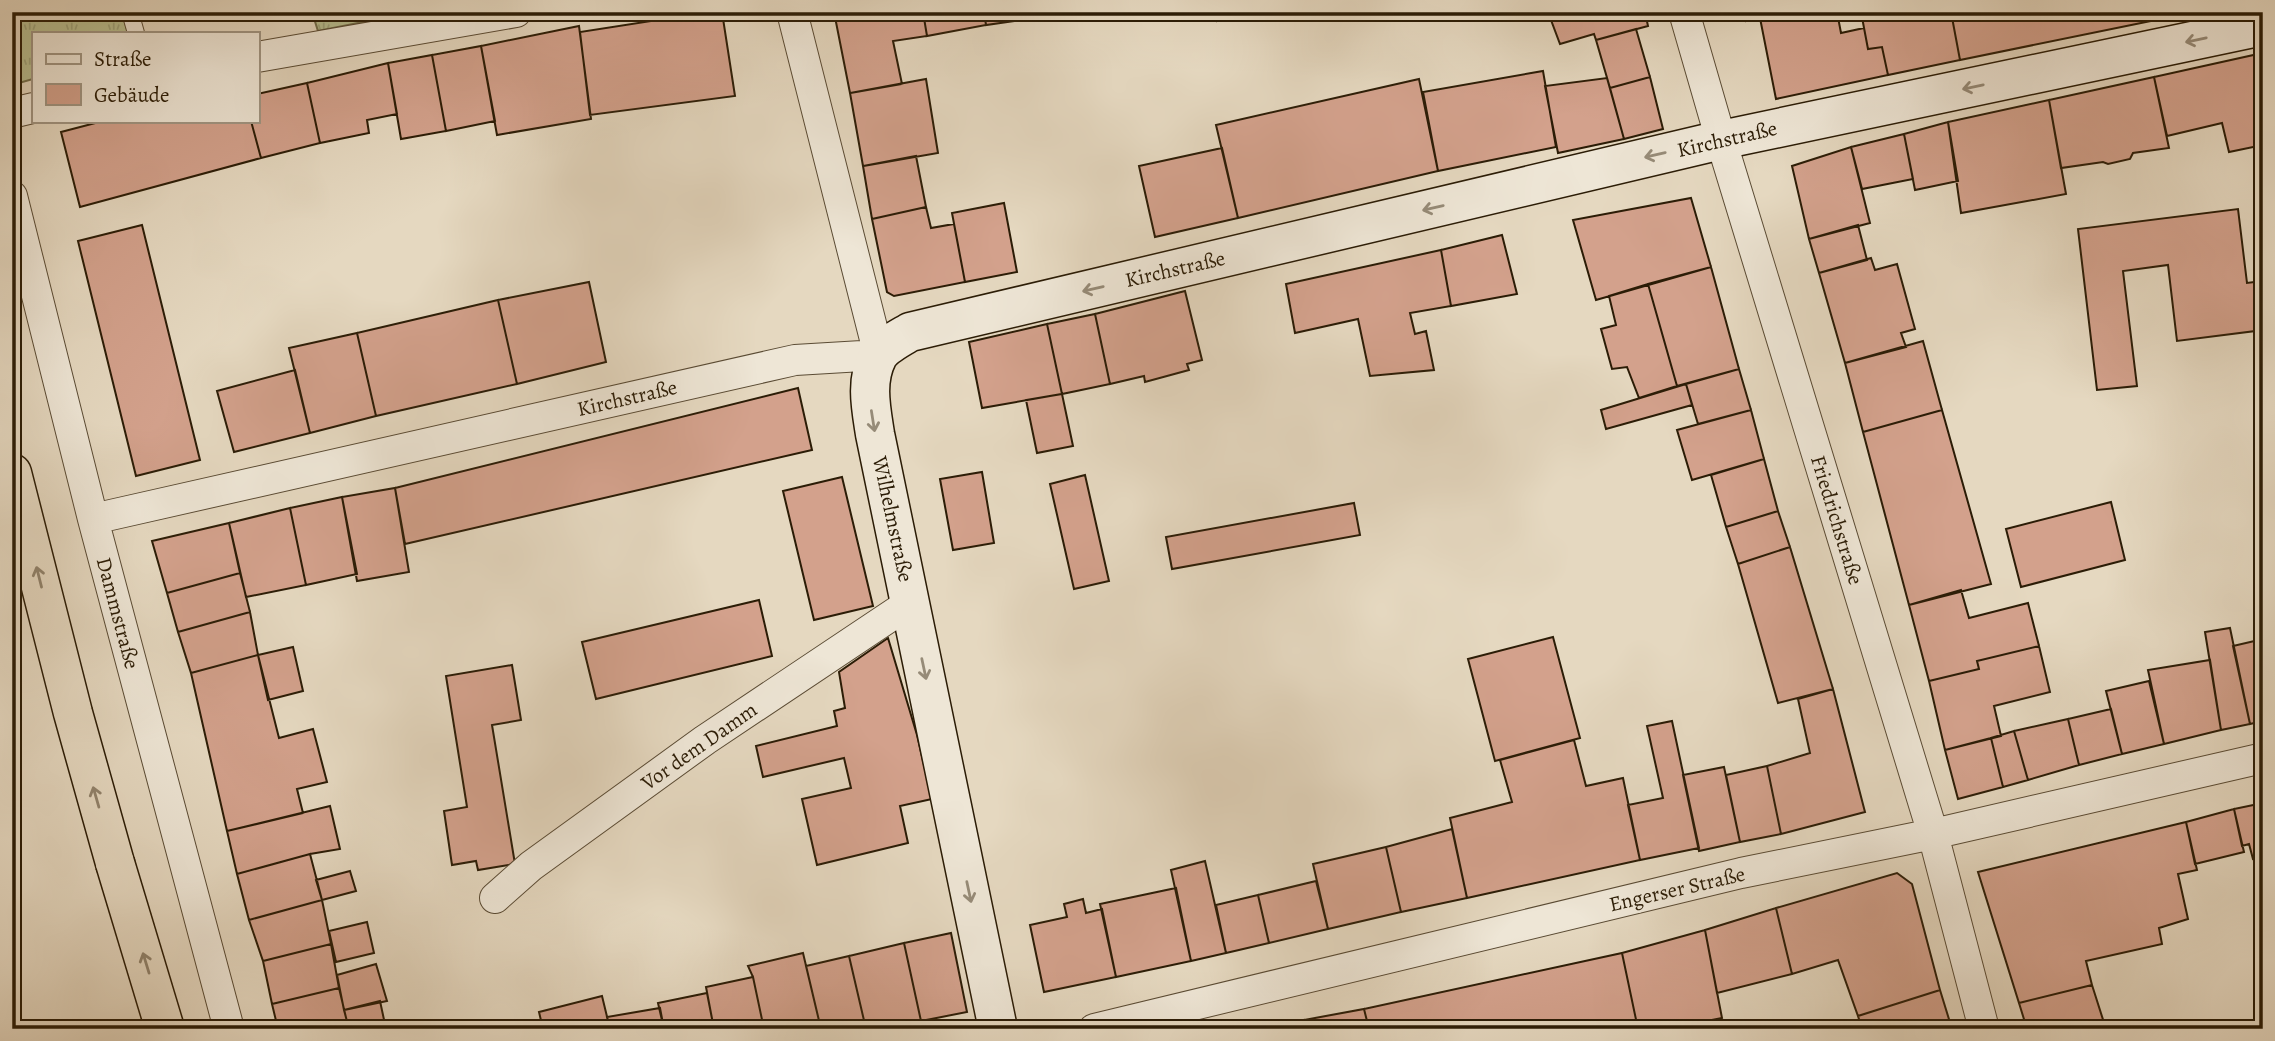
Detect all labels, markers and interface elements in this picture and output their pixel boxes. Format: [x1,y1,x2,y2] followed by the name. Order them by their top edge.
[32,32,259,122] legend
[2185,33,2208,47] one-way arrow
[94,45,152,73] text: Straße
[1962,80,1985,94] one-way arrow
[94,81,170,109] text: Gebäude
[1674,114,1780,164] street label: Kirchstraße
[1644,150,1666,163] one-way arrow
[1422,202,1445,215] one-way arrow
[1122,244,1228,294] street label: Kirchstraße
[1082,283,1105,296] one-way arrow
[574,373,680,423] street label: Kirchstraße
[867,409,880,432] one-way arrow
[1804,452,1870,588] street label: Friedrichstraße
[866,453,920,584] street label: Wilhelmstraße
[90,554,146,672] street label: Dammstraße
[32,566,45,589] one-way arrow
[917,657,931,680] one-way arrow
[635,696,763,797] street label: Vor dem Damm
[89,787,102,809] one-way arrow
[1606,860,1748,918] street label: Engerser Straße
[963,880,977,903] one-way arrow
[138,953,151,975] one-way arrow

